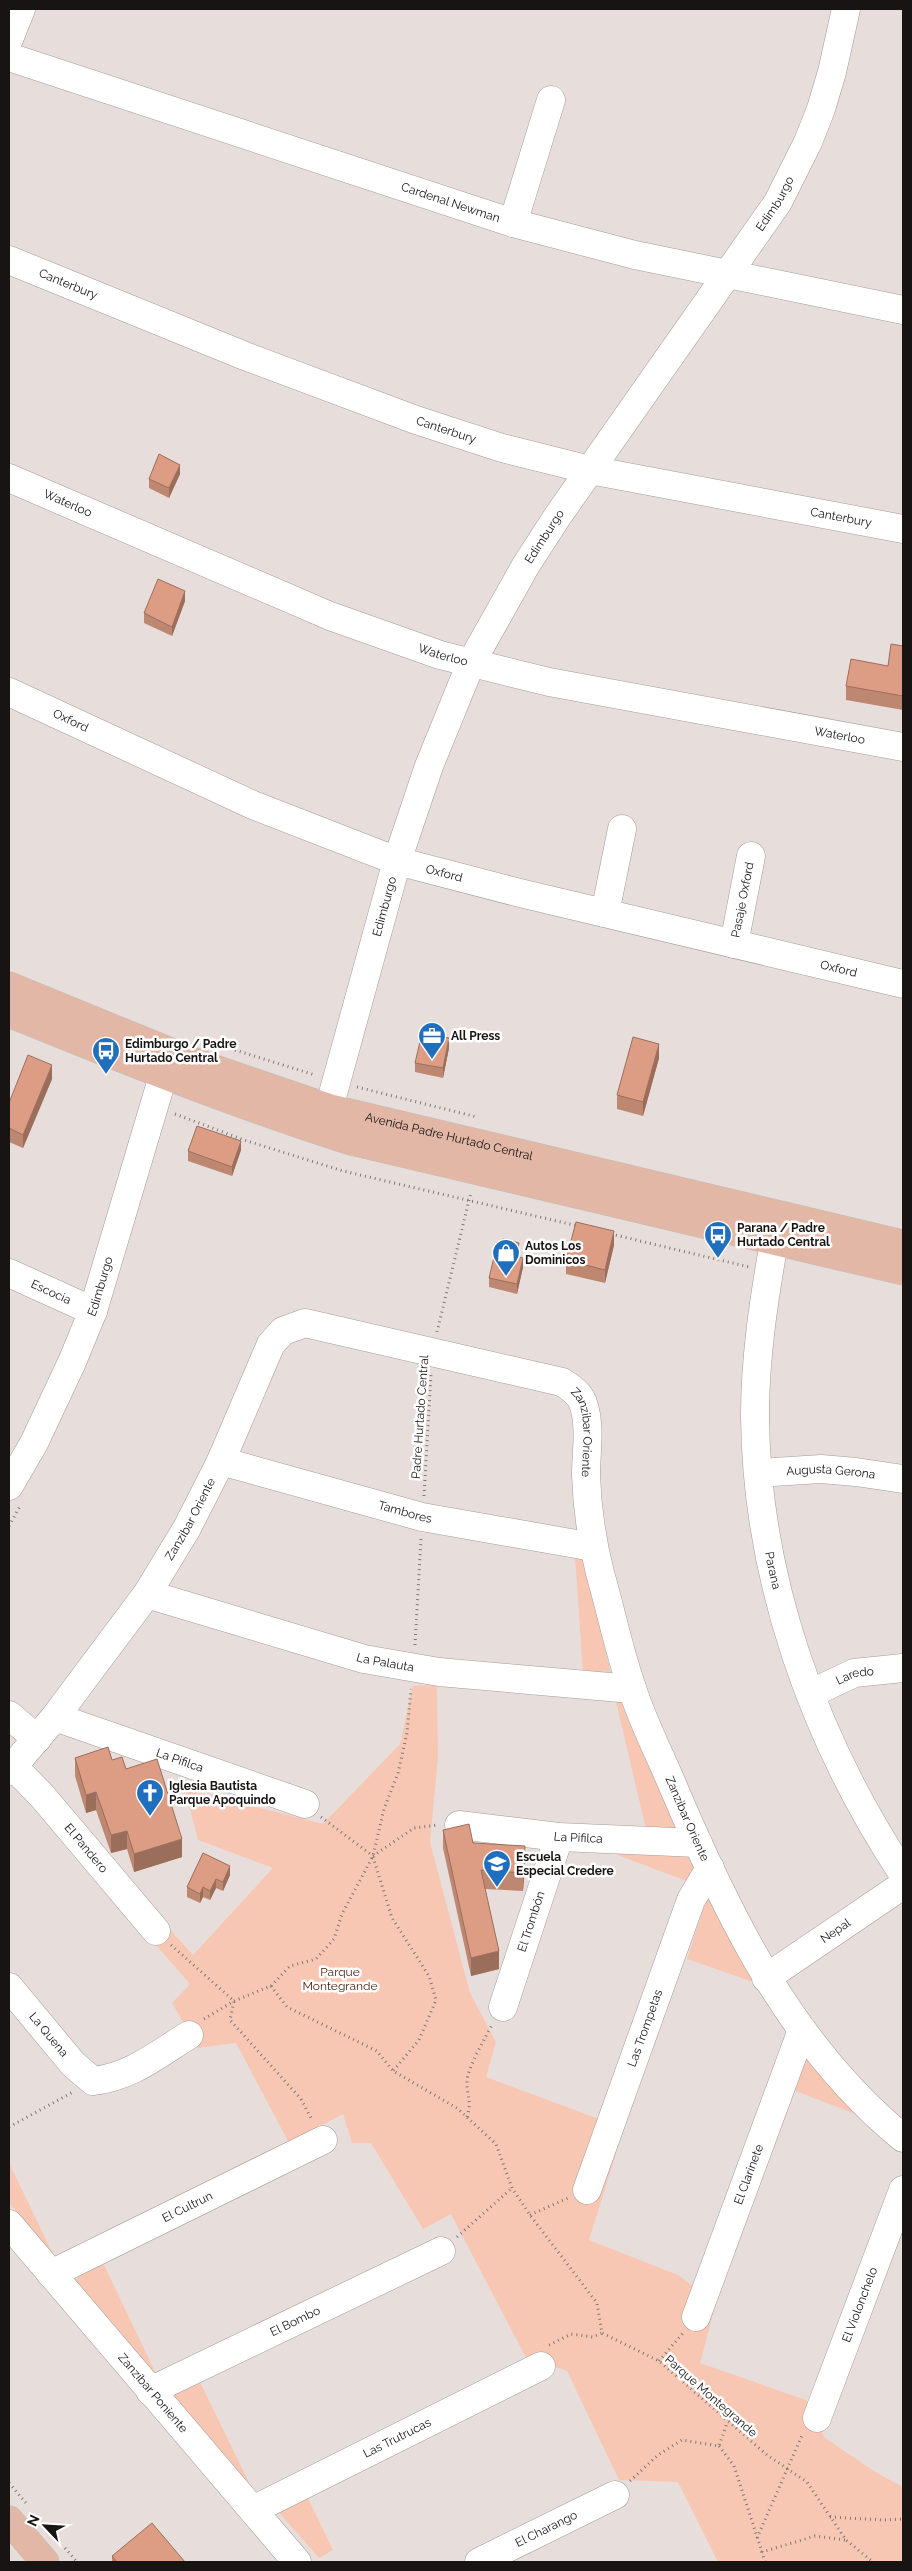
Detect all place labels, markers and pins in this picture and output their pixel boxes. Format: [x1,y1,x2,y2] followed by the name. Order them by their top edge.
[417,1021,447,1060] office icon: All Press
[451,1029,500,1043] place label: All Press
[91,1036,121,1075] bus stop icon: Edimburgo / Padre Hurtado Central
[125,1037,236,1065] place label: Edimburgo / Padre Hurtado Central
[703,1220,733,1259] bus stop icon: Parana / Padre Hurtado Central
[737,1221,830,1249] place label: Parana / Padre Hurtado Central
[491,1238,521,1277] shop icon: Autos Los Dominicos
[525,1239,585,1267] place label: Autos Los Dominicos
[135,1778,165,1817] church icon: Iglesia Bautista Parque Apoquindo
[169,1779,276,1807] place label: Iglesia Bautista Parque Apoquindo
[482,1849,512,1888] school or university icon: Escuela Especial Credere
[516,1850,614,1878] place label: Escuela Especial Credere

